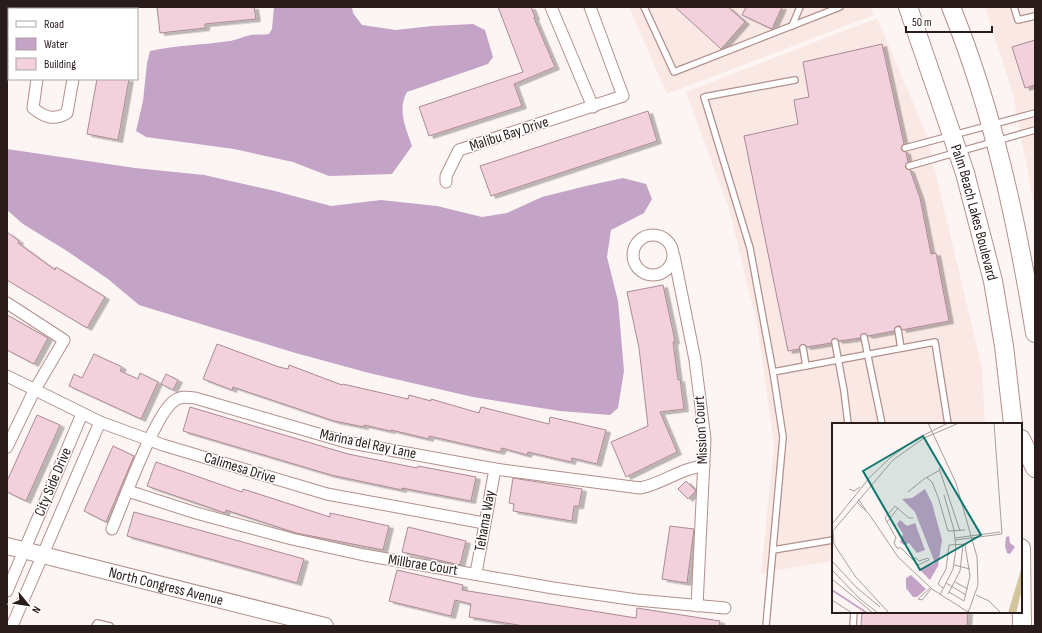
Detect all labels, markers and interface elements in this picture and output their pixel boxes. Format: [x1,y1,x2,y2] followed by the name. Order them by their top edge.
[8,8,138,80] legend
[906,8,992,34] scale bar
[912,15,932,30] text: 50 m
[44,17,64,32] text: Road
[44,37,68,52] text: Water
[44,57,76,72] text: Building
[467,112,551,156] street label: Malibu Bay Drive
[946,142,1002,283] street label: Palm Beach Lakes Boulevard
[690,395,712,465] street label: Mission Court
[832,423,1022,613] inset map
[318,425,418,463] street label: Marina del Ray Lane
[30,445,76,519] street label: City Side Drive
[202,448,278,488] street label: Calimesa Drive
[470,489,500,553] street label: Tehama Way
[387,550,460,580] street label: Millbrae Court
[107,562,225,610] street label: North Congress Avenue
[8,585,48,625] north arrow
[29,604,43,616] text: N

